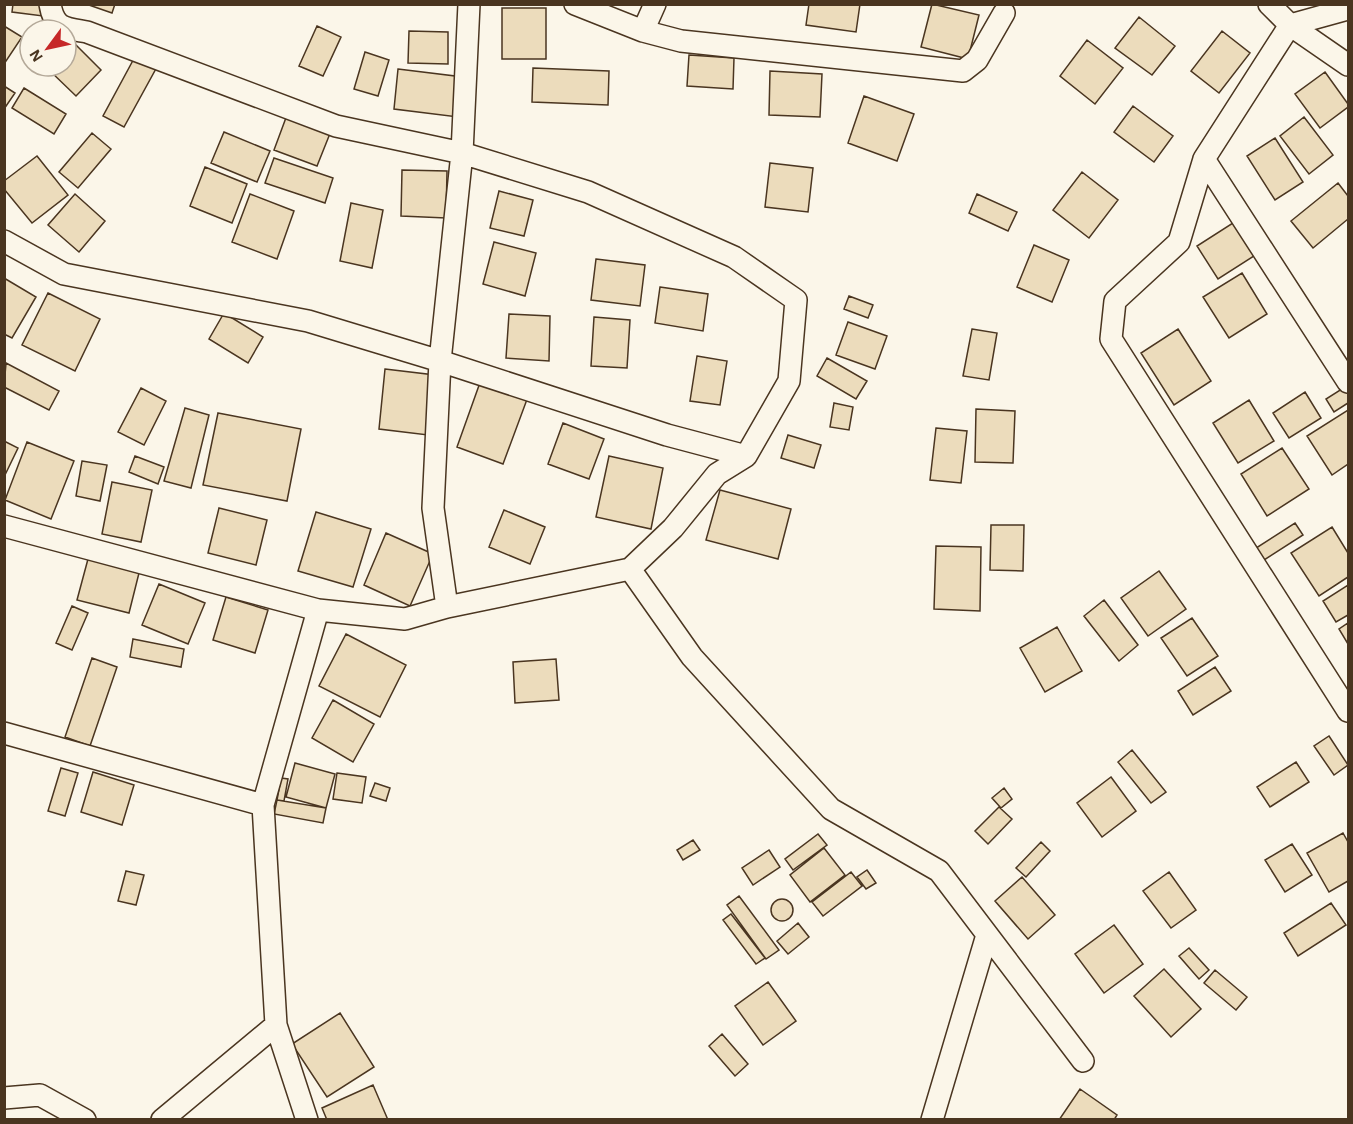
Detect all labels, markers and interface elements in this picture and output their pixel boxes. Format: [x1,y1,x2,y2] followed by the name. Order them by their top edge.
[18,18,78,78] north arrow
[27,47,46,65] text: N

